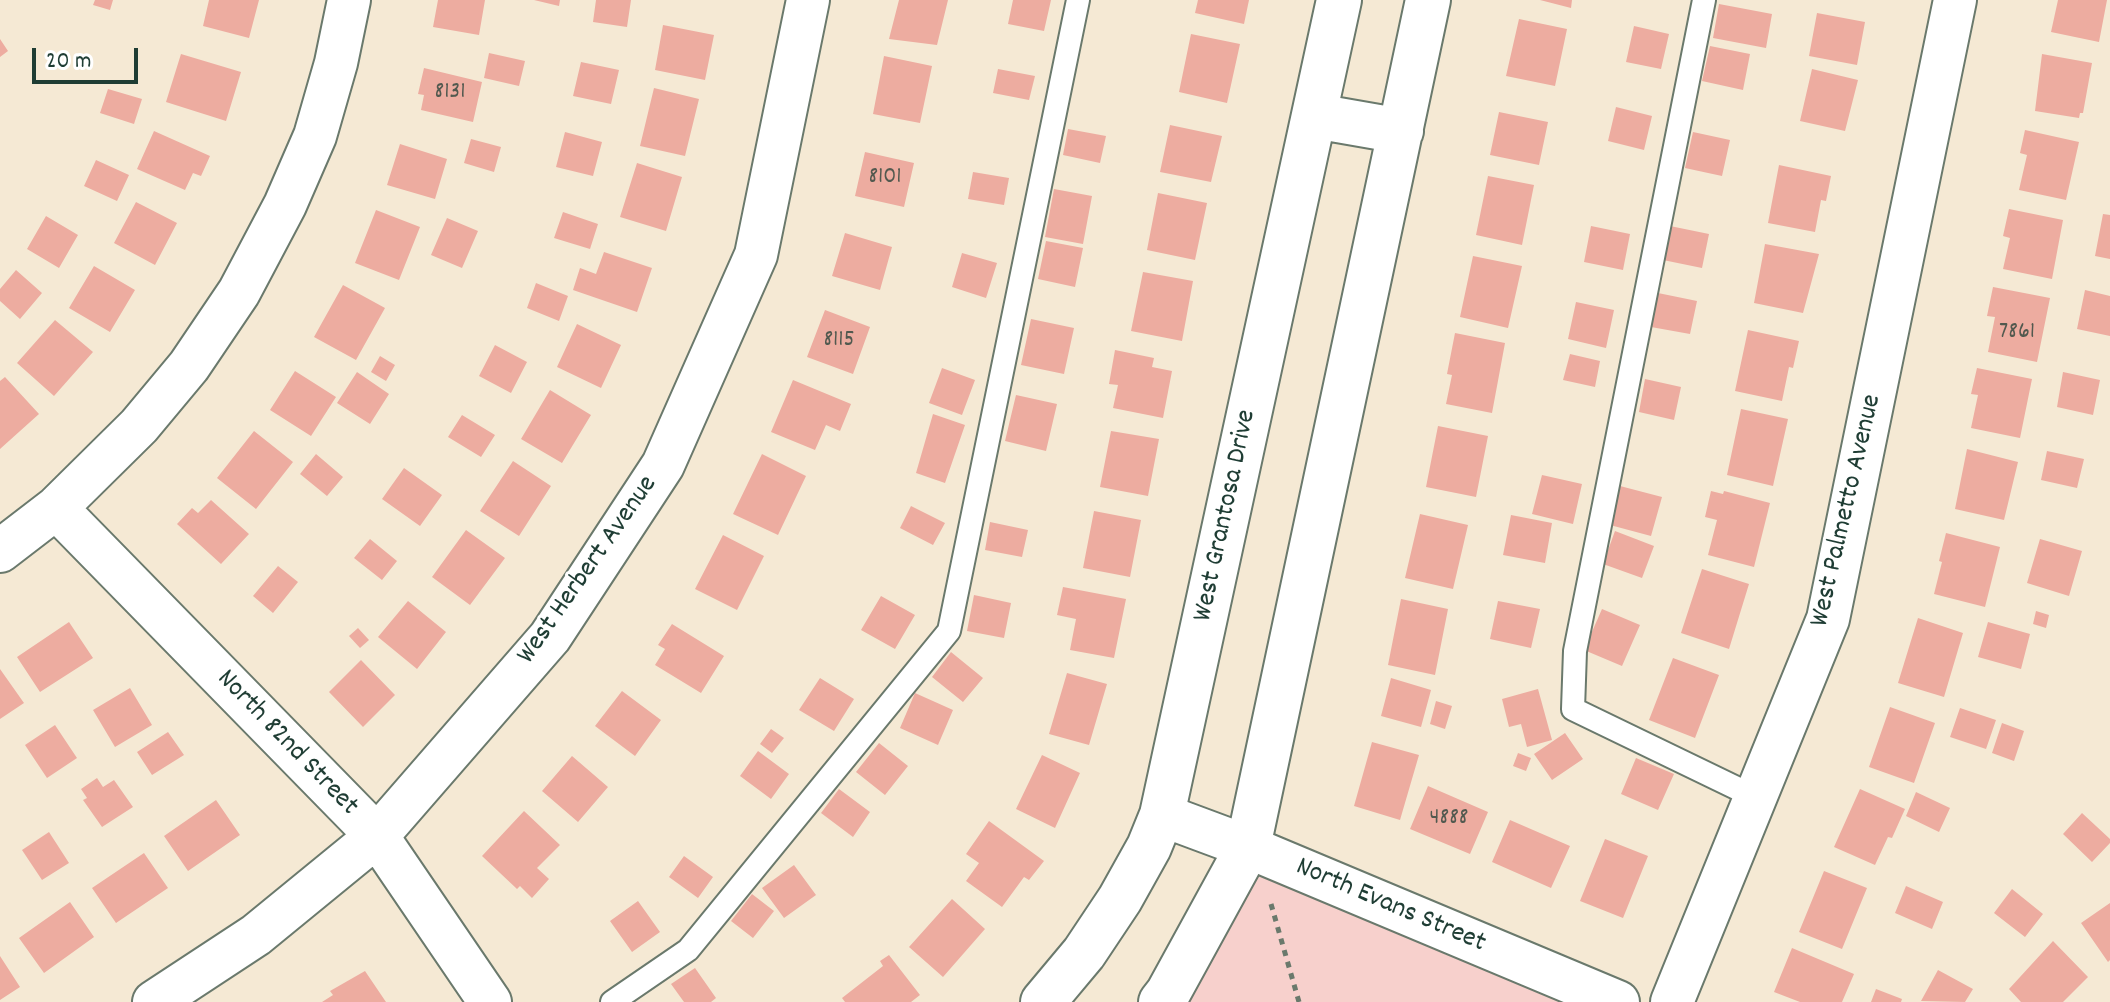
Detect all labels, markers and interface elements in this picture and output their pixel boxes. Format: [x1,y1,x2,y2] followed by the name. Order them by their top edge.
[36,32,142,82] scale bar
[46,45,92,79] text: 20 m
[435,80,465,108] house number: 8131
[868,165,902,193] house number: 8101
[1999,320,2035,348] house number: 7861
[823,328,855,356] house number: 8115
[1805,392,1891,630] street label: West Palmetto Avenue
[1188,407,1266,625] street label: West Grantosa Drive
[512,470,666,672] street label: West Herbert Avenue
[208,664,364,824] street label: North 82nd Street
[1430,806,1468,834] house number: 4888
[1290,852,1490,962] street label: North Evans Street

